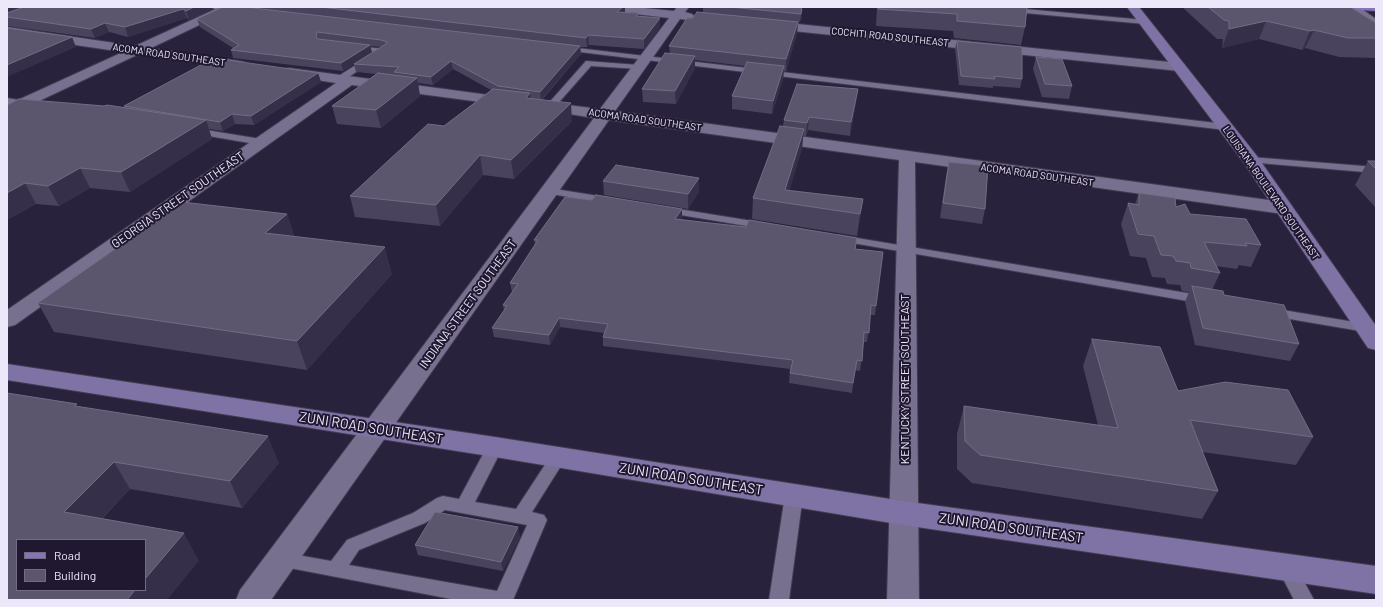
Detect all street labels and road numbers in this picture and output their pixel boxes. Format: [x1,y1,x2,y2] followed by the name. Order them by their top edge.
[831,25,949,49] street label: COCHITI ROAD SOUTHEAST
[112,41,226,69] street label: ACOMA ROAD SOUTHEAST
[588,106,702,134] street label: ACOMA ROAD SOUTHEAST
[1220,124,1322,262] street label: LOUISIANA BOULEVARD SOUTHEAST
[109,149,247,251] street label: GEORGIA STREET SOUTHEAST
[980,161,1094,189] street label: ACOMA ROAD SOUTHEAST
[416,237,520,371] street label: INDIANA STREET SOUTHEAST
[898,294,912,464] street label: KENTUCKY STREET SOUTHEAST
[298,408,444,448] street label: ZUNI ROAD SOUTHEAST
[618,459,764,499] street label: ZUNI ROAD SOUTHEAST
[938,510,1084,546] street label: ZUNI ROAD SOUTHEAST

